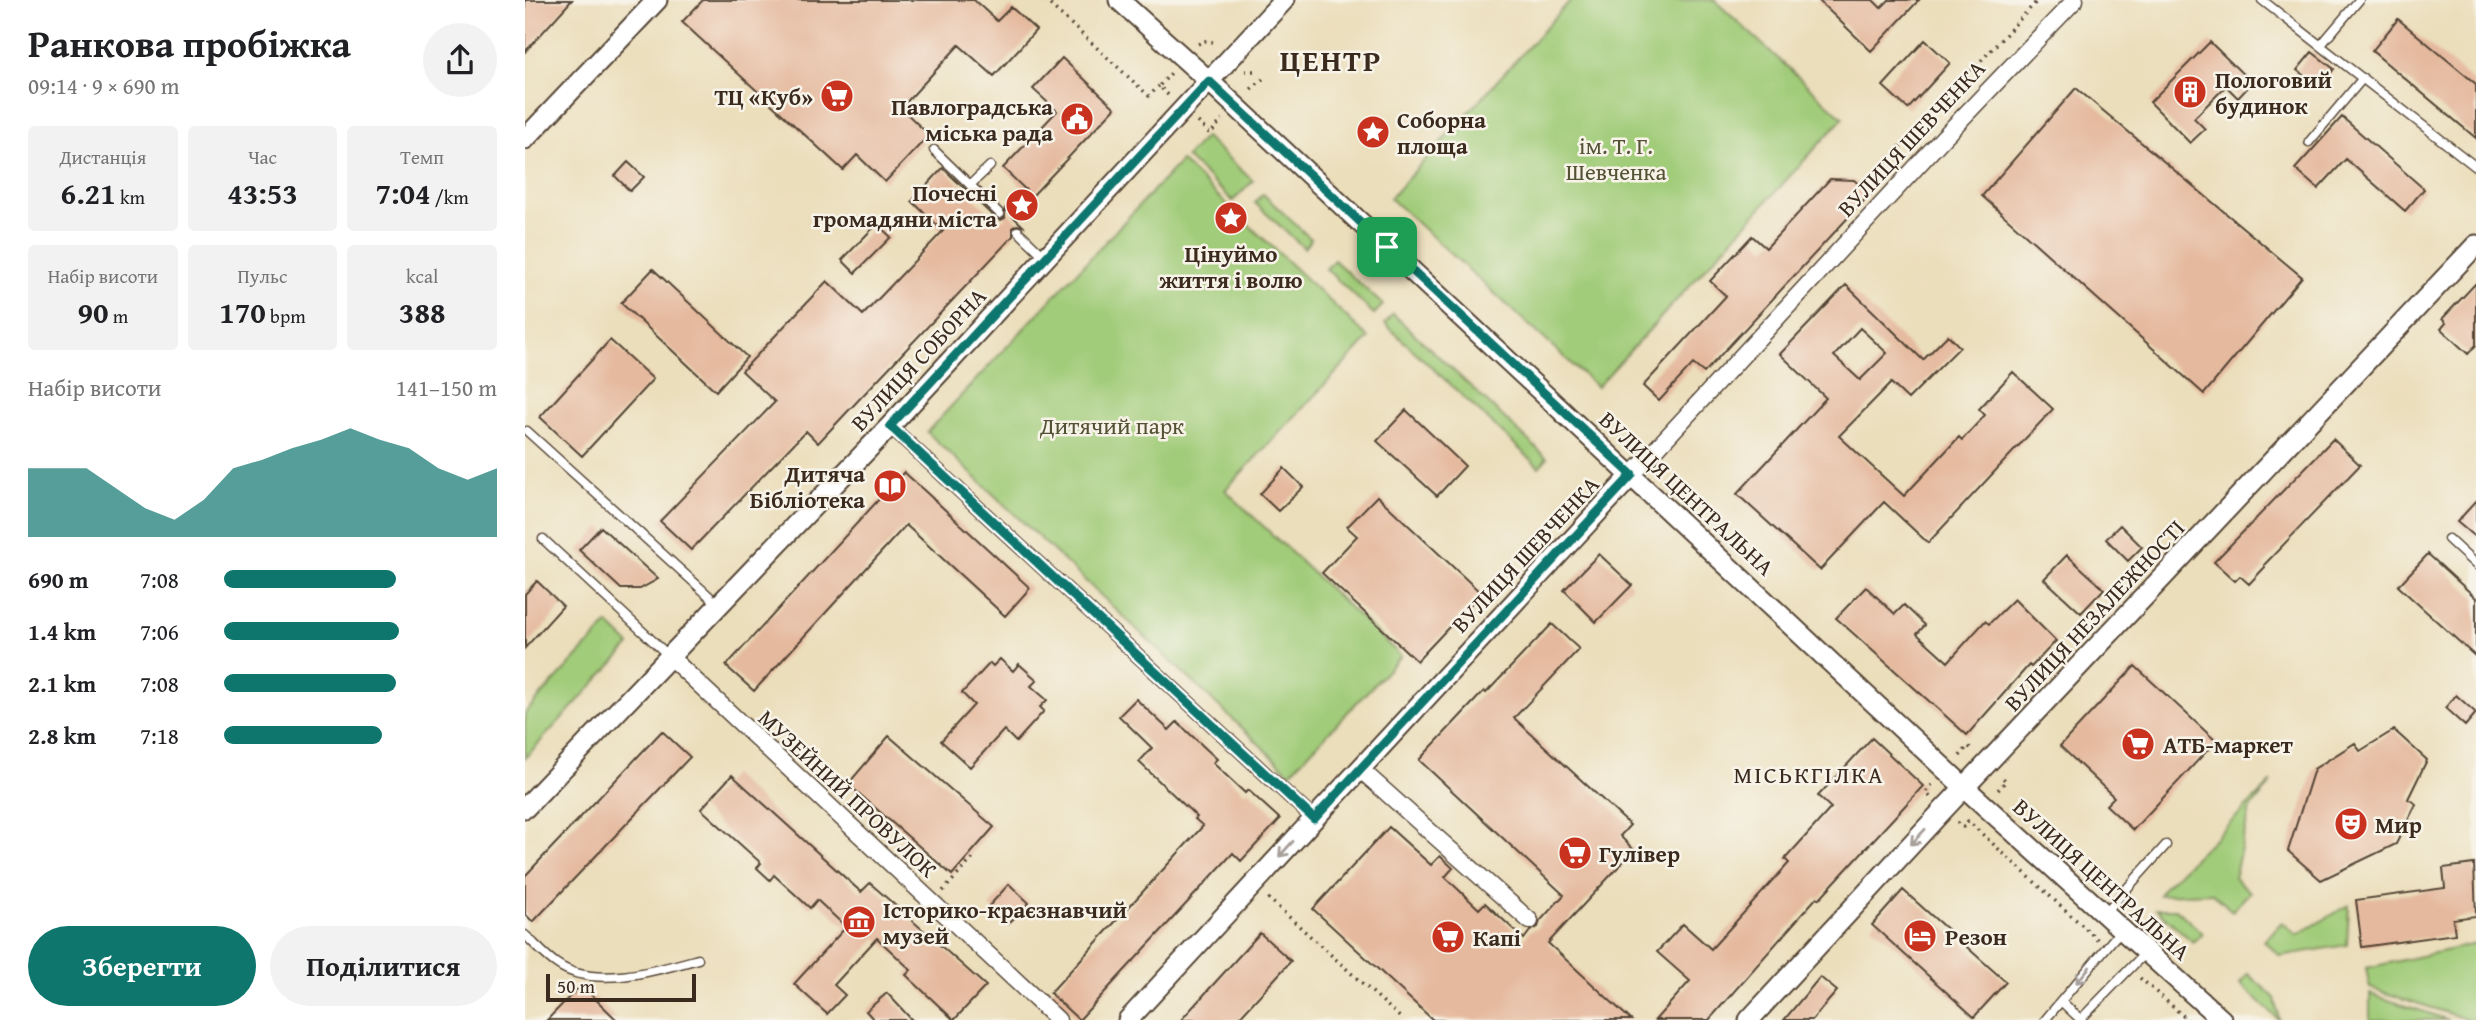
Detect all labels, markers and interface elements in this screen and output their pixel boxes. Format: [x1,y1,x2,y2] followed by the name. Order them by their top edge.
[28,15,351,71] text: Ранкова пробіжка
[423,23,497,97] button: share
[1280,38,1382,82] district label: ЦЕНТР
[1830,52,1992,224] street label: ВУЛИЦЯ ШЕВЧЕНКА
[2215,63,2332,122] place label: Пологовий будинок
[28,69,180,102] text: 09:14 · 9 × 690 m
[2171,73,2209,111] building icon: Пологовий будинок
[818,77,856,115] supermarket icon: ТЦ «Куб»
[714,80,813,113] place label: ТЦ «Куб»
[891,90,1053,149] place label: Павлоградська міська рада
[1058,100,1096,138] public building icon: Павлоградська міська рада
[1397,103,1486,162] place label: Соборна площа
[1354,113,1392,151] place icon: Соборна площа
[1566,129,1666,188] park label: ім. Т. Г. Шевченка
[59,143,146,171] text: Дистанція
[248,143,277,171] text: Час
[400,143,444,171] text: Темп
[61,171,116,215] text: 6.21
[227,171,298,215] text: 43:53
[375,171,431,215] text: 7:04
[813,176,997,235] place label: Почесні громадяни міста
[116,183,145,211] text: km
[431,183,469,211] text: /km
[1003,186,1041,224] place icon: Почесні громадяни міста
[1212,199,1250,237] place icon: Цінуймо життя і волю
[1357,217,1417,277] pin
[1368,228,1406,266] icon: arrive
[1160,237,1302,296] place label: Цінуймо життя і волю
[48,262,158,290] text: Набір висоти
[238,262,287,290] text: Пульс
[406,262,438,290] text: kcal
[843,280,993,438] street label: ВУЛИЦЯ СОБОРНА
[77,290,109,334] text: 90
[219,290,266,334] text: 170
[399,290,445,334] text: 388
[109,302,128,330] text: m
[266,302,306,330] text: bpm
[28,371,162,404] text: Набір висоти
[396,371,497,404] text: 141–150 m
[1592,403,1782,583] street label: ВУЛИЦЯ ЦЕНТРАЛЬНА
[1039,409,1184,442] park label: Дитячий парк
[750,457,865,516] place label: Дитяча Бiблiотека
[871,467,909,505] library icon: Дитяча Бiблiотека
[1444,468,1606,640] street label: ВУЛИЦЯ ШЕВЧЕНКА
[1996,512,2192,718] street label: ВУЛИЦЯ НЕЗАЛЕЖНОСТІ
[28,563,89,596] text: 690 m
[140,563,179,596] text: 7:08
[28,615,96,648] text: 1.4 km
[140,615,179,648] text: 7:06
[28,667,96,700] text: 2.1 km
[140,667,179,700] text: 7:08
[751,701,945,885] street label: МУЗЕЙНИЙ ПРОВУЛОК
[28,719,96,752] text: 2.8 km
[140,719,179,752] text: 7:18
[2119,725,2157,763] supermarket icon: АТБ-маркет
[2163,728,2294,761] place label: АТБ-маркет
[1734,757,1884,792] district label: МІСЬКГІЛКА
[2006,790,2198,968] street label: ВУЛИЦЯ ЦЕНТРАЛЬНА
[2332,805,2370,843] theatre icon: Мир
[2375,808,2422,841] place label: Мир
[1910,828,1926,846] one-way arrow
[1556,834,1594,872] supermarket icon: Гулівер
[1599,837,1680,870] place label: Гулівер
[1278,840,1295,857] one-way arrow
[883,893,1127,952] place label: Історико-краєзнавчий музей
[840,903,878,941] museum icon: Історико-краєзнавчий музей
[1901,917,1939,955] hotel icon: Резон
[1429,918,1467,956] supermarket icon: Капі
[1945,920,2007,953] place label: Резон
[1473,921,1521,954] place label: Капі
[28,926,256,1006] button: Зберегти
[270,926,497,1006] button: Поділитися
[2075,965,2091,983] one-way arrow
[546,971,697,1003] scale bar
[557,972,595,1000] text: 50 m

